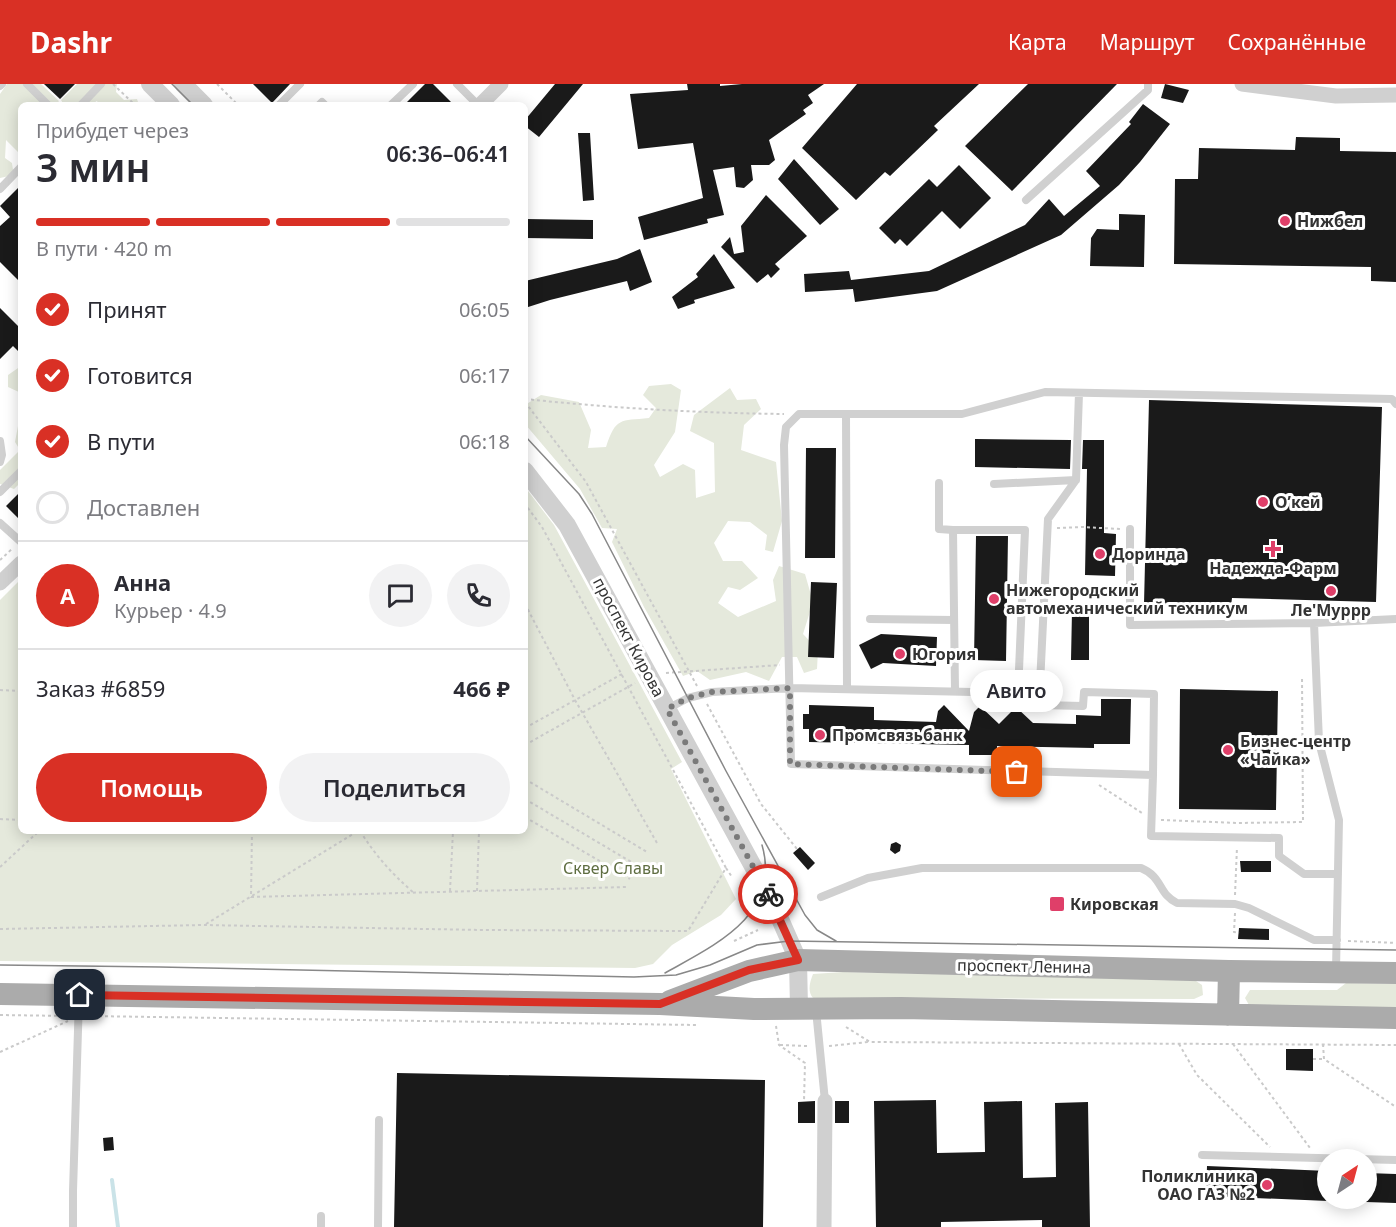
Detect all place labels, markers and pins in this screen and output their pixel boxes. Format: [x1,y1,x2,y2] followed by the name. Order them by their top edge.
[1297,210,1363,232] place label: Нижбел
[1278,214,1292,228] marker: Нижбел
[1275,491,1321,513] place label: О’кей
[1256,495,1270,509] marker: О’кей
[1266,542,1280,556] marker: Надежда-Фарм
[1112,543,1186,565] place label: Доринда
[1093,547,1107,561] marker: Доринда
[1209,557,1337,579] place label: Надежда-Фарм
[1006,579,1248,619] place label: Нижегородский автомеханический техникум
[1324,584,1338,598] marker: Ле'Муррр
[987,592,1001,606] marker: Нижегородский автомеханический техникум
[1291,599,1371,621] place label: Ле'Муррр
[912,643,976,665] place label: Югория
[893,647,907,661] marker: Югория
[970,670,1064,712] callout: Авито
[832,724,963,746] place label: Промсвязьбанк
[813,728,827,742] marker: Промсвязьбанк
[1240,730,1351,770] place label: Бизнес-центр «Чайка»
[1221,743,1235,757] marker: Бизнес-центр «Чайка»
[991,746,1042,797] pin
[1070,893,1159,915] place label: Кировская
[1048,895,1066,913] marker: Кировская
[54,969,105,1020] pin
[1141,1165,1255,1205] place label: Поликлиника ОАО ГАЗ №2
[1260,1178,1274,1192] marker: Поликлиника ОАО ГАЗ №2

